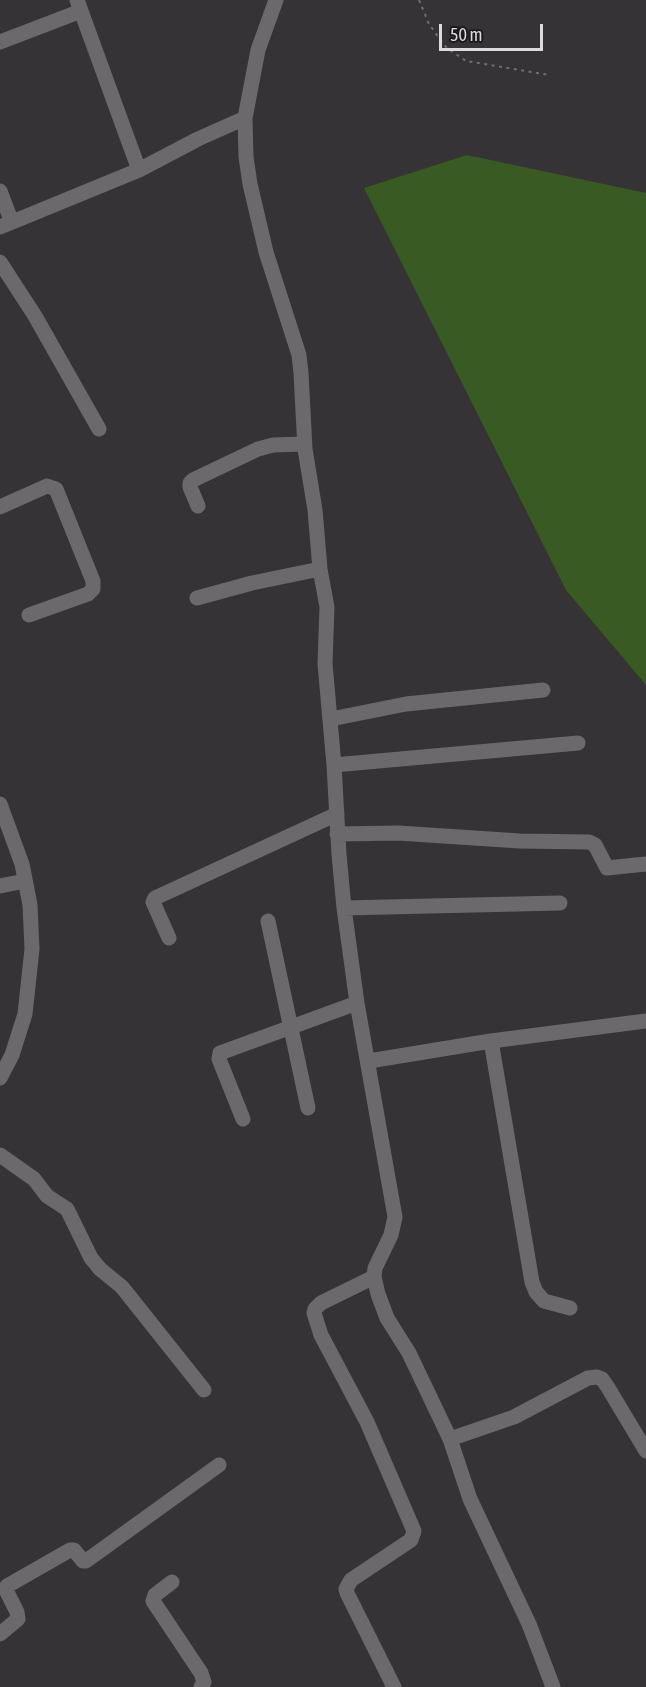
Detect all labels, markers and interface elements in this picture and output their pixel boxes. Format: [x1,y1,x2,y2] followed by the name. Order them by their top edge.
[442,12,546,50] scale bar
[450,24,482,45] text: 50 m

